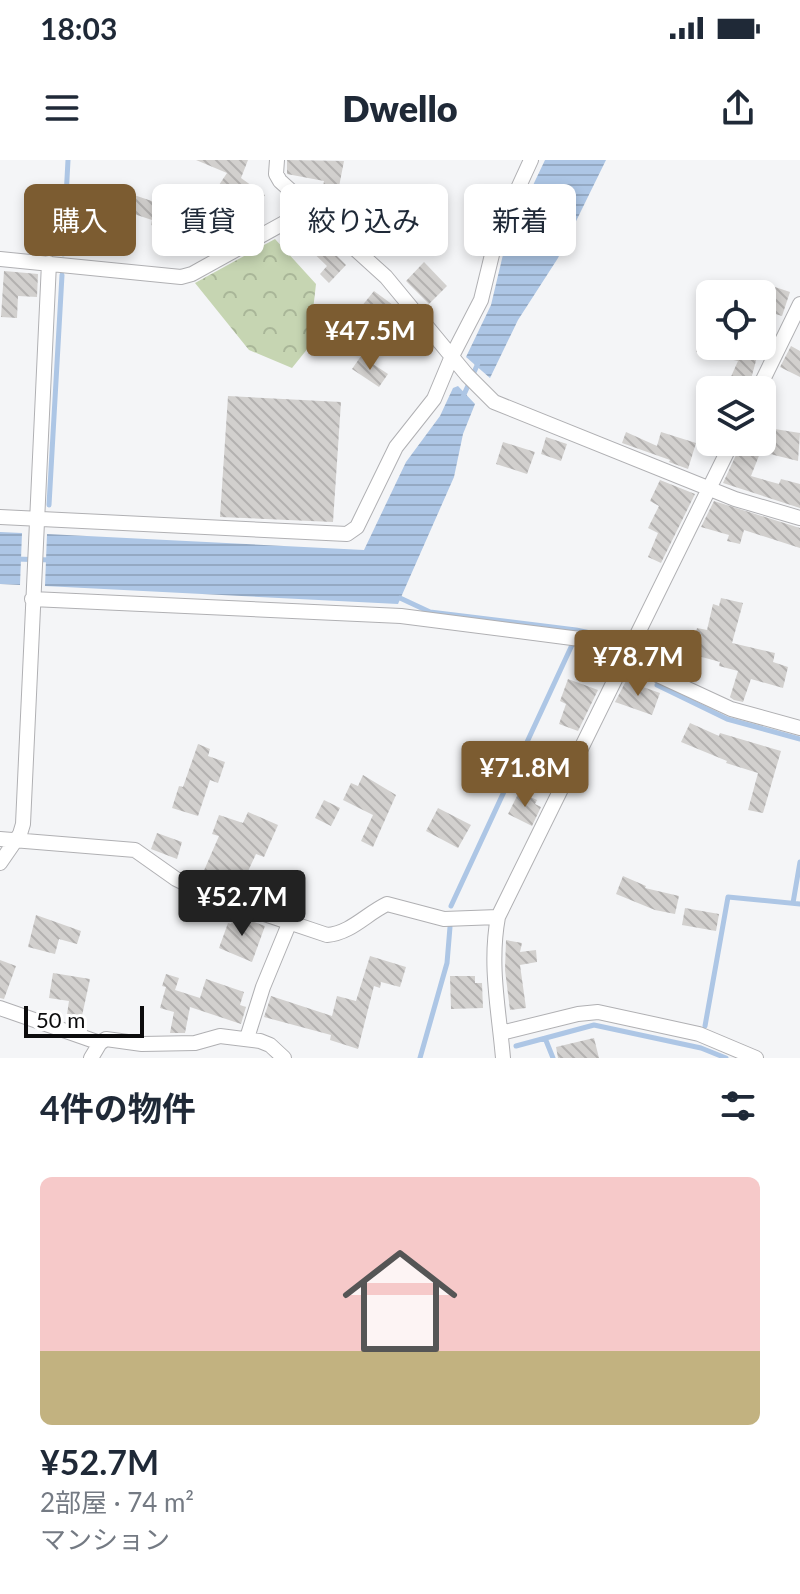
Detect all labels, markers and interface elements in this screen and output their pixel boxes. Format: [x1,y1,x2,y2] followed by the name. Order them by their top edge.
[40,10,117,46] text: 18:03
[40,86,84,130] icon: menu
[342,86,458,130] text: Dwello
[716,86,760,130] icon: share
[24,184,136,256] chip: 購入
[152,184,264,256] chip: 賃貸
[280,184,448,256] chip: 絞り込み
[464,184,576,256] chip: 新着
[696,280,776,456] map controls
[696,280,776,360] button: locate
[305,304,435,372] pin: ¥47.5M
[324,314,416,346] text: ¥47.5M
[696,376,776,456] button: layers
[573,630,703,698] pin: ¥78.7M
[592,640,684,672] text: ¥78.7M
[460,741,590,809] pin: ¥71.8M
[479,751,571,783] text: ¥71.8M
[177,870,307,938] pin: ¥52.7M
[196,880,288,912] text: ¥52.7M
[24,1002,144,1038] scale bar
[36,1006,85,1033] text: 50 m
[716,1084,760,1128] icon: filters
[40,1087,196,1128] text: 4件の物件
[328,1229,472,1373] icon: home
[40,1441,159,1482] text: ¥52.7M
[40,1486,194,1518] text: 2部屋 · 74 m²
[40,1523,170,1555] text: マンション

